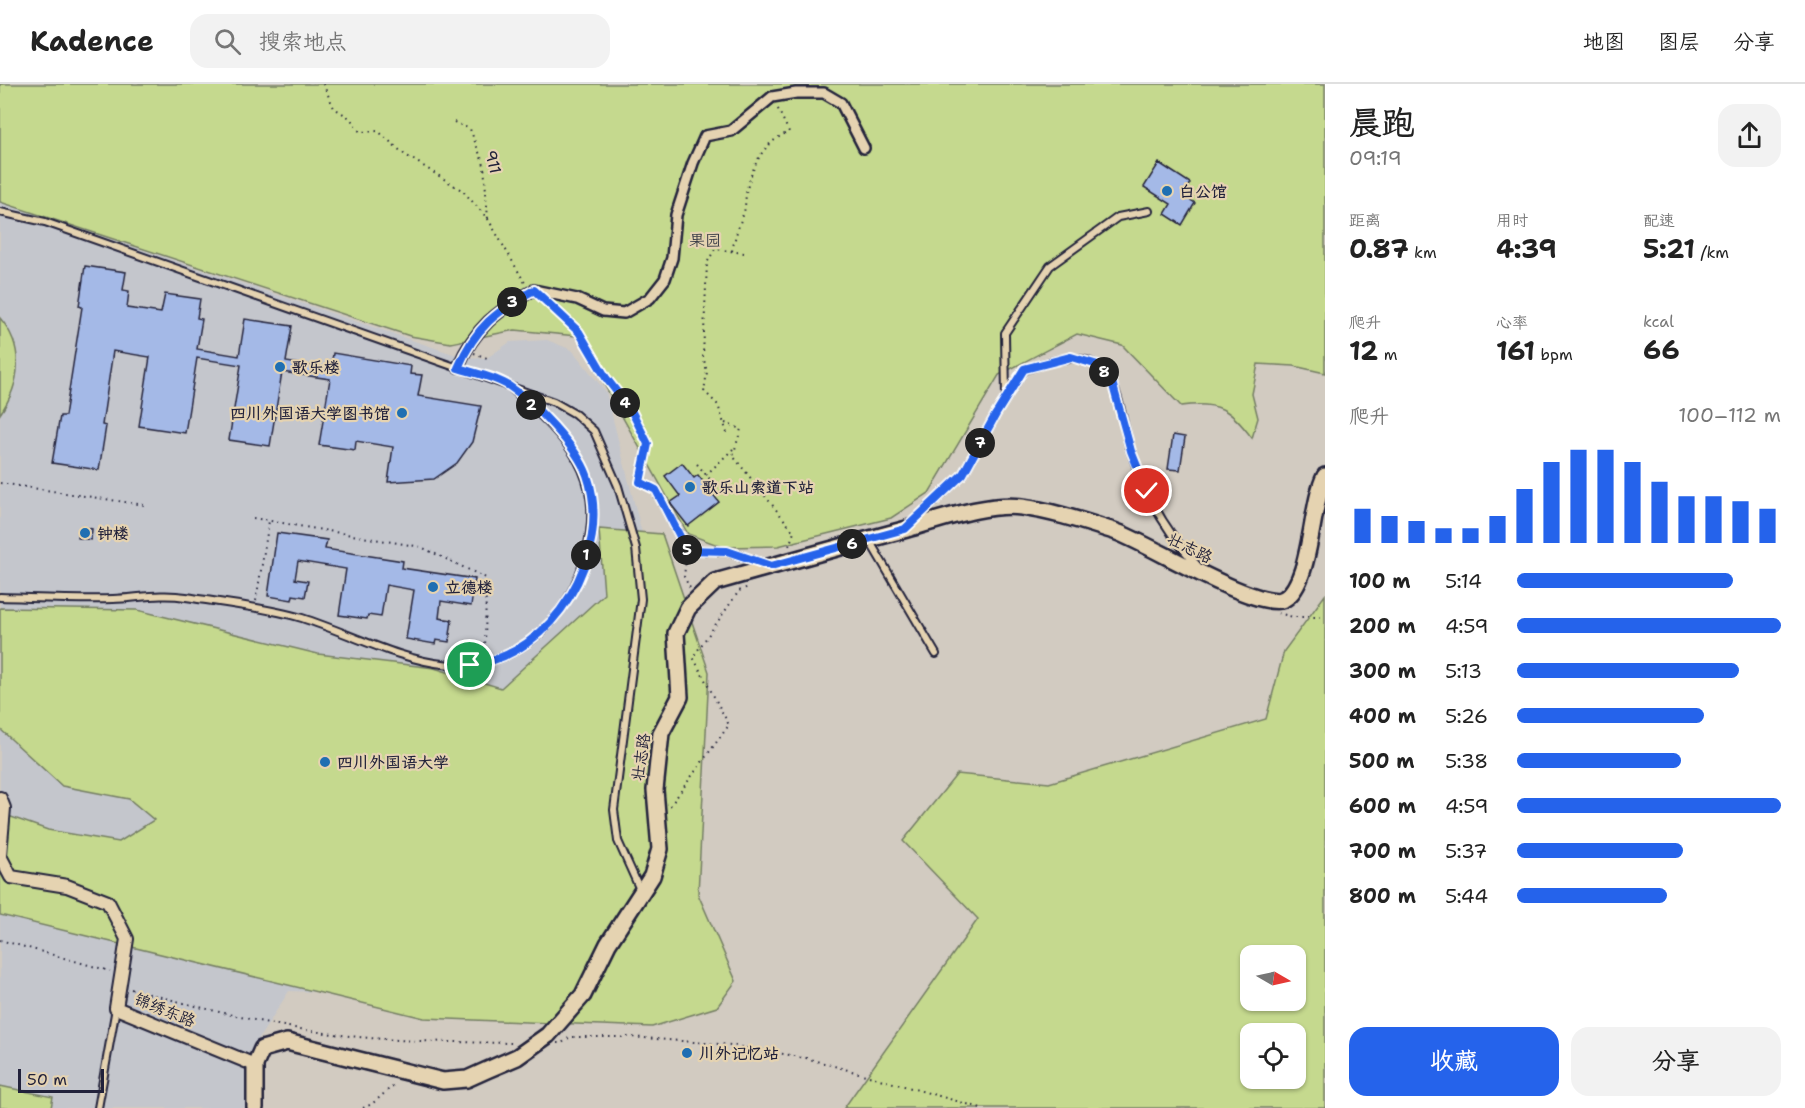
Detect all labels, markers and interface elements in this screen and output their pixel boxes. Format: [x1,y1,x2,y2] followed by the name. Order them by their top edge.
[190,14,610,68] search box
[30,22,154,60] text: Kadence
[211,25,244,58] icon: search
[259,27,347,56] text: 搜索地点
[1583,28,1625,56] text: 地图
[1658,28,1700,56] text: 图层
[1733,28,1775,56] text: 分享
[1349,100,1415,145] text: 晨跑
[1718,104,1781,167] button: share
[1349,145,1402,171] text: 09:19
[480,148,506,176] street label: 911
[1179,181,1227,202] place label: 白公馆
[1160,184,1174,198] marker: 白公馆
[1349,210,1381,231] text: 距离
[1496,210,1528,231] text: 用时
[1643,210,1675,231] text: 配速
[689,230,721,251] park label: 果园
[1349,231,1409,266] text: 0.87
[1496,231,1557,266] text: 4:39
[1643,231,1695,266] text: 5:21
[1409,242,1437,263] text: km
[1695,242,1729,263] text: /km
[497,287,527,317] pin: 3
[506,291,518,312] text: 3
[1643,311,1674,332] text: kcal
[1349,312,1381,333] text: 爬升
[1496,312,1528,333] text: 心率
[1643,332,1680,367] text: 66
[1349,333,1378,368] text: 12
[1496,333,1535,368] text: 161
[1378,344,1397,365] text: m
[1535,344,1573,365] text: bpm
[292,357,340,378] place label: 歌乐楼
[1089,357,1119,387] pin: 8
[273,360,287,374] marker: 歌乐楼
[1098,361,1110,382] text: 8
[610,388,640,418] pin: 4
[516,390,546,420] pin: 2
[619,392,631,413] text: 4
[525,394,537,415] text: 2
[1678,402,1781,428] text: 100–112 m
[230,403,390,424] place label: 四川外国语大学图书馆
[1349,403,1389,429] text: 爬升
[395,406,409,420] marker: 四川外国语大学图书馆
[965,428,995,458] pin: 7
[974,432,986,453] text: 7
[1121,465,1172,516] pin
[1130,474,1163,507] icon: check
[702,477,814,498] place label: 歌乐山索道下站
[683,480,697,494] marker: 歌乐山索道下站
[97,523,129,544] place label: 钟楼
[78,526,92,540] marker: 钟楼
[1164,528,1216,568] street label: 壮志路
[837,529,867,559] pin: 6
[846,533,858,554] text: 6
[672,535,702,565] pin: 5
[682,539,692,560] text: 5
[571,540,601,570] pin: 1
[582,544,590,565] text: 1
[1349,568,1411,594] text: 100 m
[1445,568,1482,594] text: 5:14
[445,577,493,598] place label: 立德楼
[426,580,440,594] marker: 立德楼
[1349,613,1416,639] text: 200 m
[1445,613,1489,639] text: 4:59
[444,639,495,690] pin
[453,648,486,681] icon: arrive
[1349,658,1416,684] text: 300 m
[1445,658,1482,684] text: 5:13
[1349,703,1416,729] text: 400 m
[1445,703,1488,729] text: 5:26
[627,732,655,782] street label: 壮志路
[1349,748,1415,774] text: 500 m
[1445,748,1488,774] text: 5:38
[337,752,449,773] place label: 四川外国语大学
[318,755,332,769] marker: 四川外国语大学
[1349,793,1416,819] text: 600 m
[1445,793,1489,819] text: 4:59
[1349,838,1416,864] text: 700 m
[1445,838,1487,864] text: 5:37
[1349,883,1416,909] text: 800 m
[1445,883,1488,909] text: 5:44
[1240,945,1306,1011] north arrow
[1240,945,1306,1089] map controls
[131,988,199,1032] street label: 锦绣东路
[1240,1023,1306,1089] button: locate
[1349,1027,1559,1096] button: 收藏
[1571,1027,1781,1096] button: 分享
[699,1043,779,1064] place label: 川外记忆站
[680,1046,694,1060] marker: 川外记忆站
[18,1066,104,1094] scale bar
[27,1069,67,1090] text: 50 m

